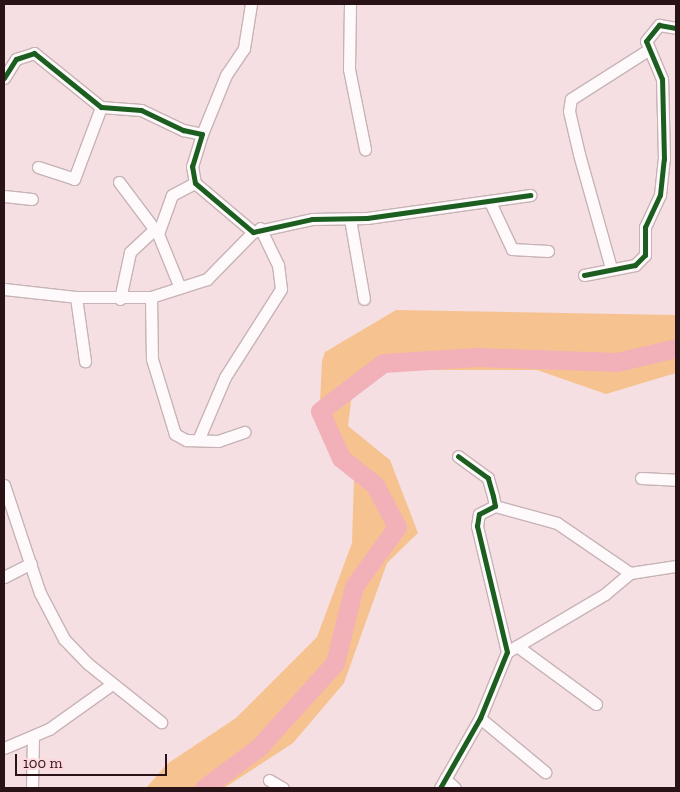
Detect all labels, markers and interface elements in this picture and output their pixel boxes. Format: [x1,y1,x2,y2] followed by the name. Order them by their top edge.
[18,744,170,776] scale bar
[23,754,62,772] text: 100 m

